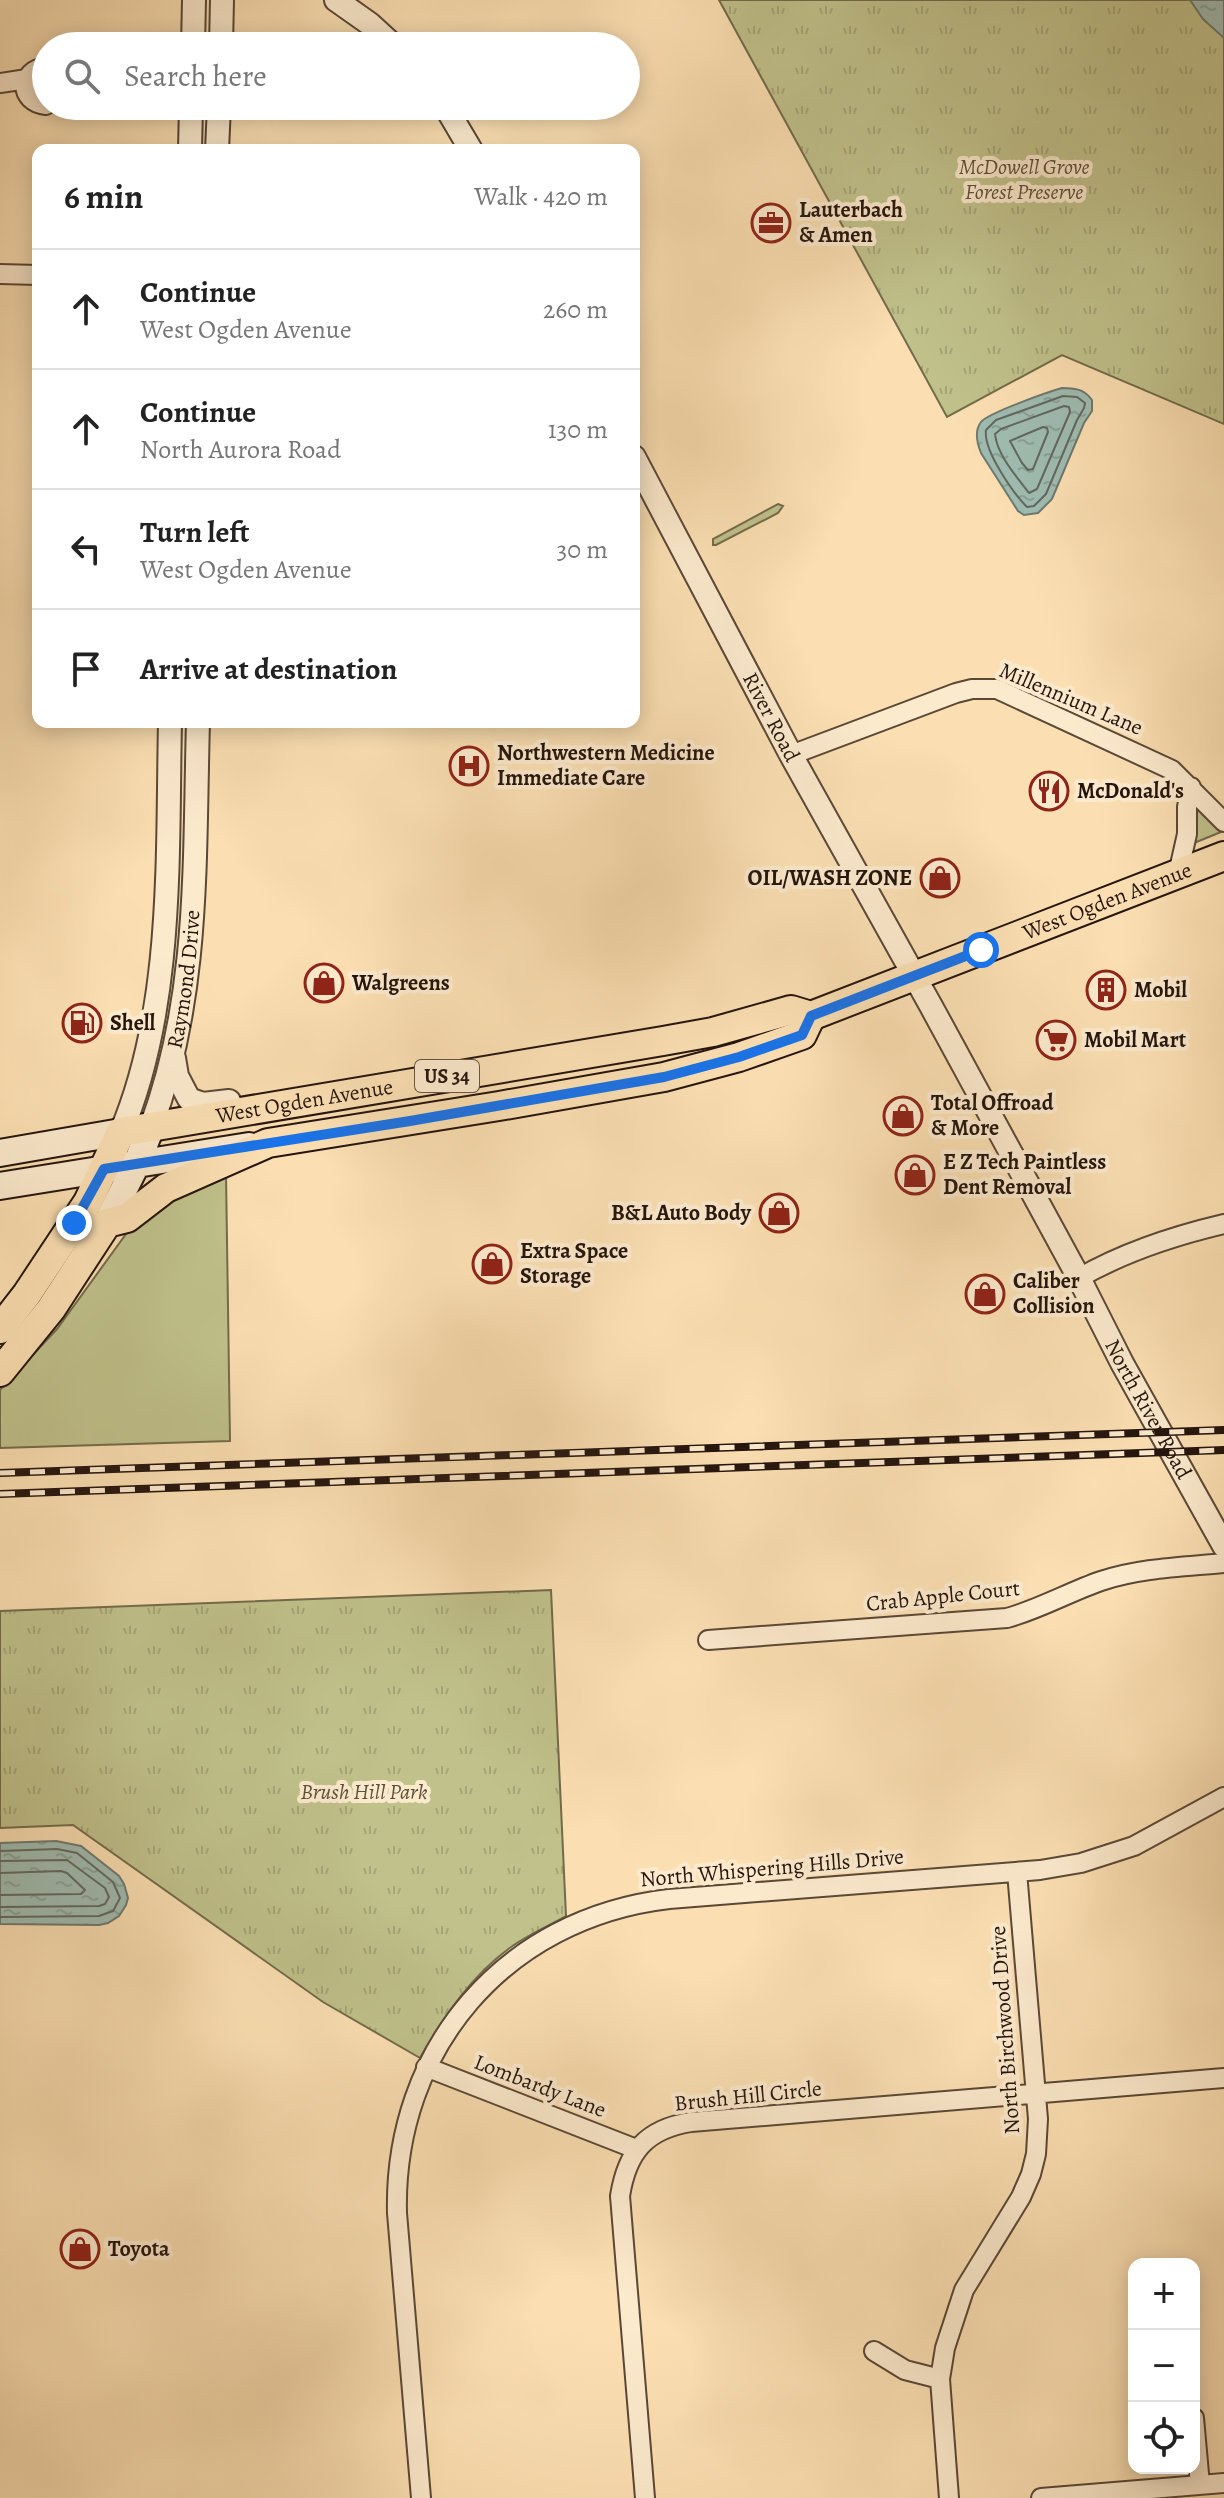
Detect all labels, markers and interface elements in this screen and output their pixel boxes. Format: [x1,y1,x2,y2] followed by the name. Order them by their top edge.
[32,32,640,120] search box
[60,54,104,98] icon: search
[124,56,267,96] text: Search here
[959,152,1089,207] park label: McDowell Grove Forest Preserve
[64,173,143,220] text: 6 min
[474,179,608,214] text: Walk · 420 m
[799,195,903,250] place label: Lauterbach & Amen
[750,202,792,244] office icon: Lauterbach & Amen
[140,272,256,312] text: Continue
[64,287,108,331] icon: ahead
[543,292,608,327] text: 260 m
[140,312,352,347] text: West Ogden Avenue
[140,392,256,432] text: Continue
[64,407,108,451] icon: ahead
[548,412,608,447] text: 130 m
[140,432,341,467] text: North Aurora Road
[140,512,249,552] text: Turn left
[64,527,108,571] icon: left
[557,532,608,567] text: 30 m
[140,552,352,587] text: West Ogden Avenue
[64,647,108,691] icon: arrive
[140,649,397,689] text: Arrive at destination
[995,655,1147,743] street label: Millennium Lane
[735,667,807,767] street label: River Road
[497,738,715,793] place label: Northwestern Medicine Immediate Care
[448,745,490,787] hospital icon: Northwestern Medicine Immediate Care
[1028,770,1070,812] restaurant icon: McDonald's
[1077,776,1184,806] place label: McDonald's
[1017,855,1196,948] street label: West Ogden Avenue
[919,857,961,899] shop icon: OIL/WASH ZONE
[748,863,912,893] place label: OIL/WASH ZONE
[160,909,208,1051] street label: Raymond Drive
[963,932,999,968] route start
[303,962,345,1004] shop icon: Walgreens
[351,968,450,998] place label: Walgreens
[1085,969,1127,1011] building icon: Mobil
[1134,975,1187,1005] place label: Mobil
[61,1002,103,1044] fuel station icon: Shell
[110,1008,156,1038] place label: Shell
[1035,1019,1077,1061] supermarket icon: Mobil Mart
[1084,1025,1187,1055] place label: Mobil Mart
[415,1060,479,1092] road number: US 34
[213,1072,395,1131] street label: West Ogden Avenue
[931,1088,1054,1143] place label: Total Offroad & More
[882,1095,924,1137] shop icon: Total Offroad & More
[943,1147,1106,1202] place label: E Z Tech Paintless Dent Removal
[894,1154,936,1196] shop icon: E Z Tech Paintless Dent Removal
[758,1192,800,1234] shop icon: B&L Auto Body
[611,1198,752,1228] place label: B&L Auto Body
[56,1205,92,1241] route end
[520,1236,628,1291] place label: Extra Space Storage
[471,1243,513,1285] shop icon: Extra Space Storage
[1013,1266,1095,1321] place label: Caliber Collision
[964,1273,1006,1315] shop icon: Caliber Collision
[1097,1334,1199,1485] street label: North River Road
[865,1573,1021,1619] street label: Crab Apple Court
[300,1777,428,1807] park label: Brush Hill Park
[639,1842,905,1894] street label: North Whispering Hills Drive
[983,1925,1027,2135] street label: North Birchwood Drive
[470,2047,610,2125] street label: Lombardy Lane
[673,2073,823,2119] street label: Brush Hill Circle
[59,2228,101,2270] shop icon: Toyota
[108,2234,170,2264] place label: Toyota
[1128,2258,1200,2474] map controls
[1128,2258,1200,2330] button: +
[1128,2330,1200,2402] button: −
[1128,2402,1200,2474] button: locate

